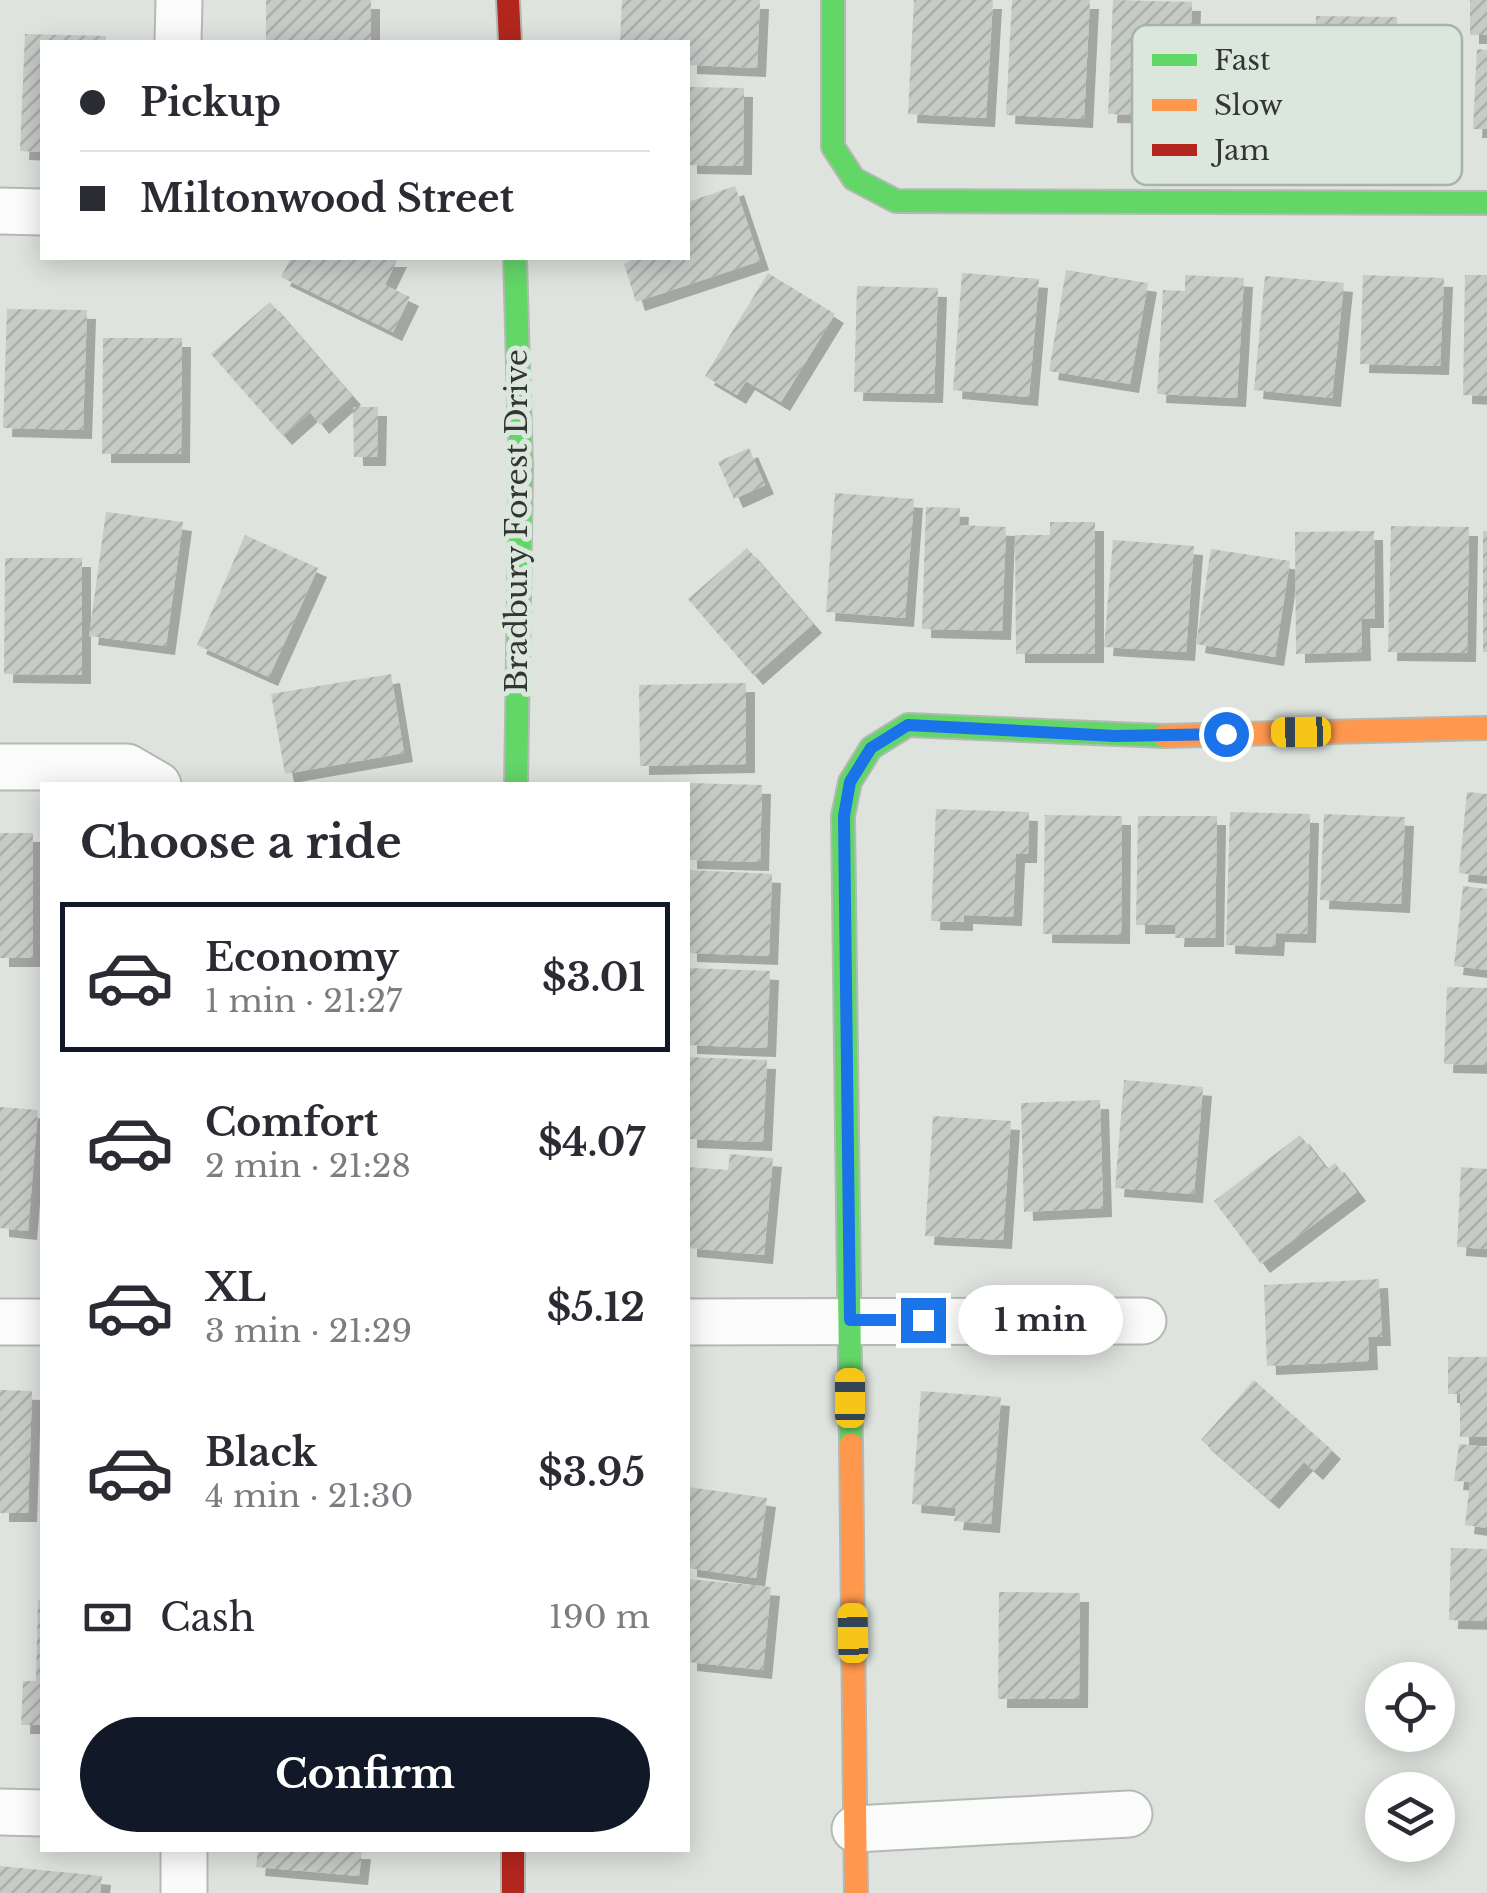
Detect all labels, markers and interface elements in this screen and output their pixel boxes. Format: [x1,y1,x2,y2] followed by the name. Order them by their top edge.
[1132,25,1462,185] legend
[1214,43,1271,78] text: Fast
[140,79,281,126] text: Pickup
[1214,88,1283,123] text: Slow
[1210,133,1270,168] text: Jam
[140,175,514,222] text: Miltonwood Street
[498,349,535,693] street label: Bradbury Forest Drive
[1204,712,1249,757] route start
[1271,716,1331,748] car
[80,814,402,870] text: Choose a ride
[85,932,175,1022] icon: car
[205,934,399,981] text: Economy
[542,954,645,1001] text: $3.01
[205,981,402,1021] text: 1 min · 21:27
[85,1097,175,1187] icon: car
[205,1099,378,1146] text: Comfort
[538,1119,645,1166] text: $4.07
[205,1146,411,1186] text: 2 min · 21:28
[85,1262,175,1352] icon: car
[205,1264,266,1311] text: XL
[547,1284,645,1331] text: $5.12
[958,1285,1123,1355] callout: 1 min
[901,1298,946,1343] route end
[994,1300,1087,1340] text: 1 min
[205,1311,412,1351] text: 3 min · 21:29
[835,1368,865,1428] car
[85,1427,175,1517] icon: car
[205,1429,317,1476] text: Black
[538,1449,645,1496] text: $3.95
[205,1476,413,1516] text: 4 min · 21:30
[80,1590,135,1645] icon: cash
[160,1594,255,1641] text: Cash
[549,1597,650,1637] text: 190 m
[837,1603,869,1663] car
[1365,1662,1455,1862] map controls
[1365,1662,1455,1752] button: locate
[80,1717,650,1832] button: Confirm
[1365,1772,1455,1862] button: layers

